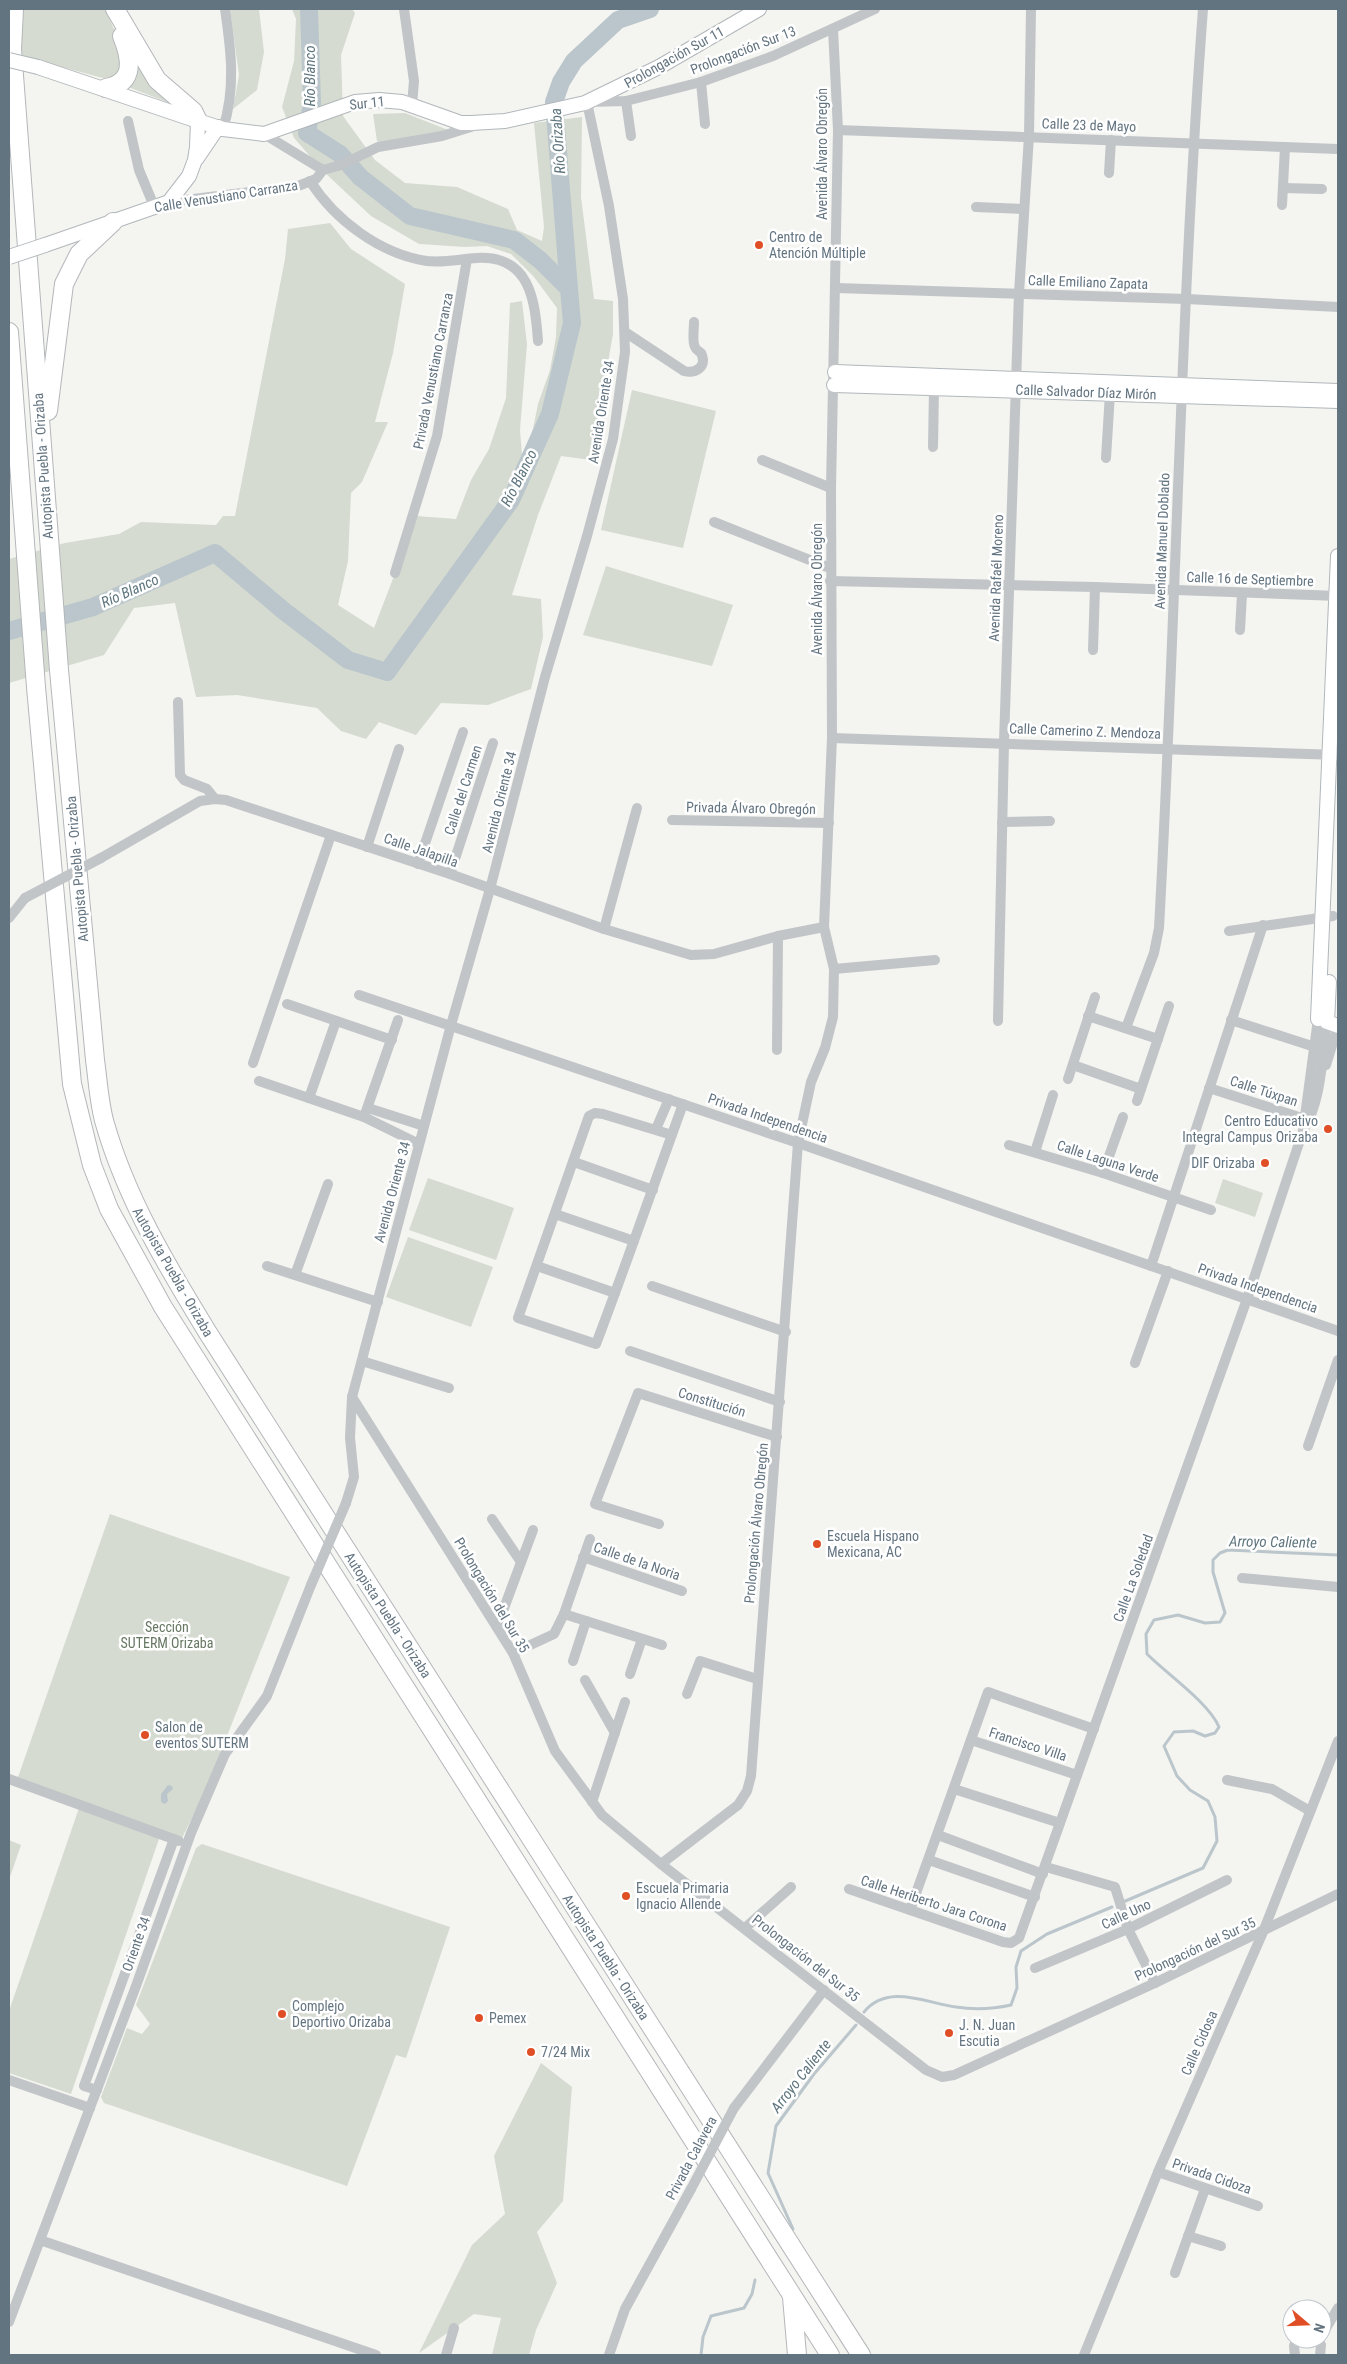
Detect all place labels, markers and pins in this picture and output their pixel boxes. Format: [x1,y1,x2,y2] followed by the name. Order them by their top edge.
[769,229,866,261] place label: Centro de Atención Múltiple
[753,239,765,251] marker: Centro de Atención Múltiple
[1182,1113,1318,1145] place label: Centro Educativo Integral Campus Orizaba
[1322,1123,1334,1135] marker: Centro Educativo Integral Campus Orizaba
[1191,1155,1255,1171] place label: DIF Orizaba
[1259,1157,1271,1169] marker: DIF Orizaba
[827,1528,919,1560] place label: Escuela Hispano Mexicana, AC
[811,1538,823,1550] marker: Escuela Hispano Mexicana, AC
[155,1719,249,1751] place label: Salon de eventos SUTERM
[139,1729,151,1741] marker: Salon de eventos SUTERM
[636,1880,729,1912] place label: Escuela Primaria Ignacio Allende
[620,1890,632,1902] marker: Escuela Primaria Ignacio Allende
[292,1998,391,2030] place label: Complejo Deportivo Orizaba
[276,2008,288,2020] marker: Complejo Deportivo Orizaba
[489,2010,526,2026] place label: Pemex
[473,2012,485,2024] marker: Pemex
[959,2017,1015,2049] place label: J. N. Juan Escutia
[943,2027,955,2039] marker: J. N. Juan Escutia
[541,2044,590,2060] place label: 7/24 Mix
[525,2046,537,2058] marker: 7/24 Mix

